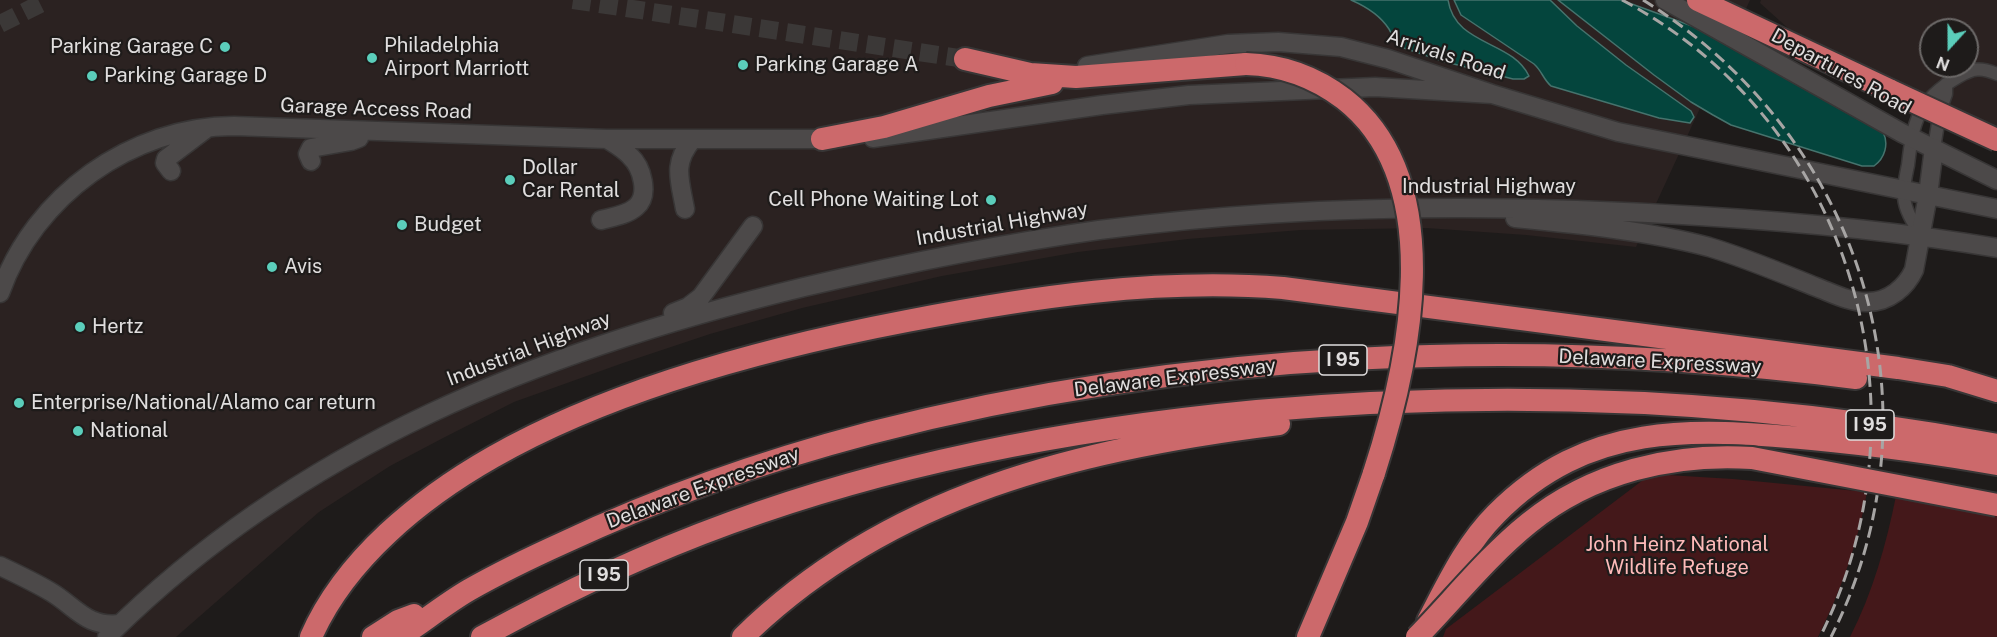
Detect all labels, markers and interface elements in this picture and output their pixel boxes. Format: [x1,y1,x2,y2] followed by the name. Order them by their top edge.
[1919,18,1979,78] north arrow
[1383,24,1509,86] street label: Arrivals Road
[1767,24,1915,120] street label: Departures Road
[384,34,529,81] place label: Philadelphia Airport Marriott
[50,35,213,59] place label: Parking Garage C
[218,40,232,54] marker: Parking Garage C
[365,51,379,65] marker: Philadelphia Airport Marriott
[1934,52,1952,75] text: N
[755,53,918,77] place label: Parking Garage A
[736,58,750,72] marker: Parking Garage A
[104,64,267,88] place label: Parking Garage D
[85,69,99,83] marker: Parking Garage D
[280,94,472,124] street label: Garage Access Road
[522,156,620,203] place label: Dollar Car Rental
[503,173,517,187] marker: Dollar Car Rental
[1402,175,1576,199] street label: Industrial Highway
[768,188,979,212] place label: Cell Phone Waiting Lot
[984,193,998,207] marker: Cell Phone Waiting Lot
[914,197,1090,251] street label: Industrial Highway
[414,213,482,237] place label: Budget
[395,218,409,232] marker: Budget
[284,255,322,279] place label: Avis
[265,260,279,274] marker: Avis
[444,307,614,391] street label: Industrial Highway
[92,315,143,339] place label: Hertz
[73,320,87,334] marker: Hertz
[1319,345,1367,375] road number: I 95
[1558,345,1762,379] street label: Delaware Expressway
[1073,354,1277,402] street label: Delaware Expressway
[31,391,376,415] place label: Enterprise/National/Alamo car return
[12,396,26,410] marker: Enterprise/National/Alamo car return
[1846,410,1894,440] road number: I 95
[90,419,168,443] place label: National
[71,424,85,438] marker: National
[603,442,803,534] street label: Delaware Expressway
[1586,533,1768,580] park label: John Heinz National Wildlife Refuge
[580,560,628,590] road number: I 95

